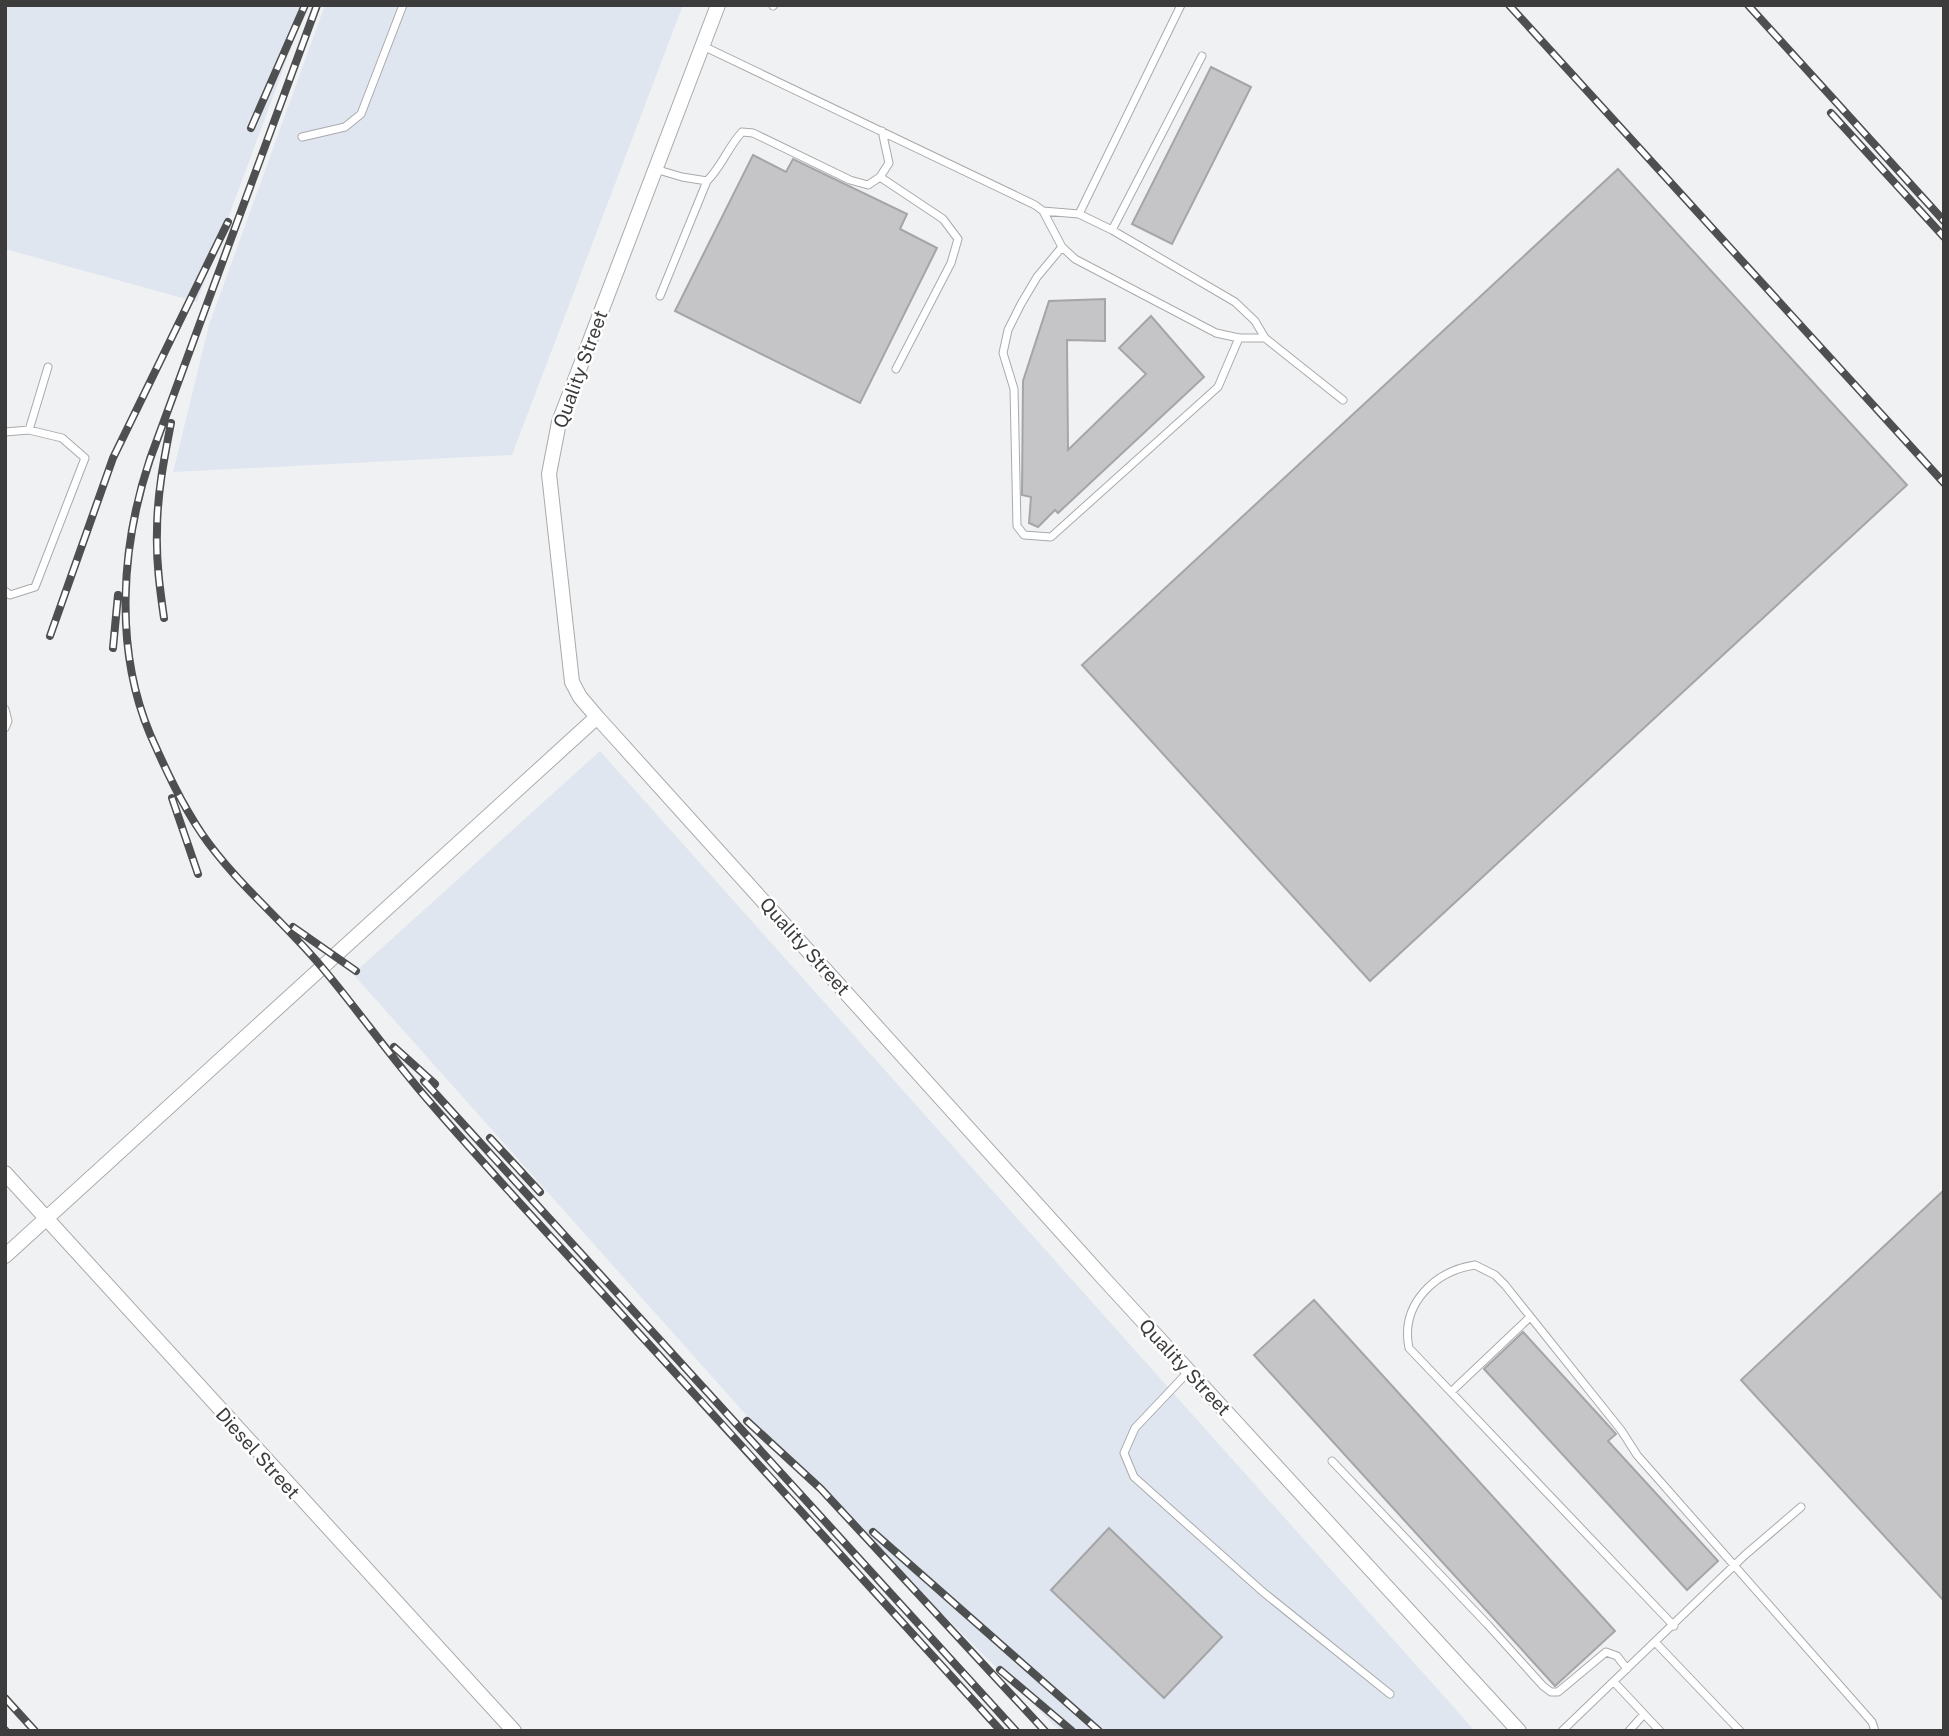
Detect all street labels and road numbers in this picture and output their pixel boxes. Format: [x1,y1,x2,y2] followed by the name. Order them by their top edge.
[549,307,611,431] street label: Quality Street
[755,893,855,999] street label: Quality Street
[1135,1314,1235,1420] street label: Quality Street
[211,1403,305,1503] street label: Diesel Street

